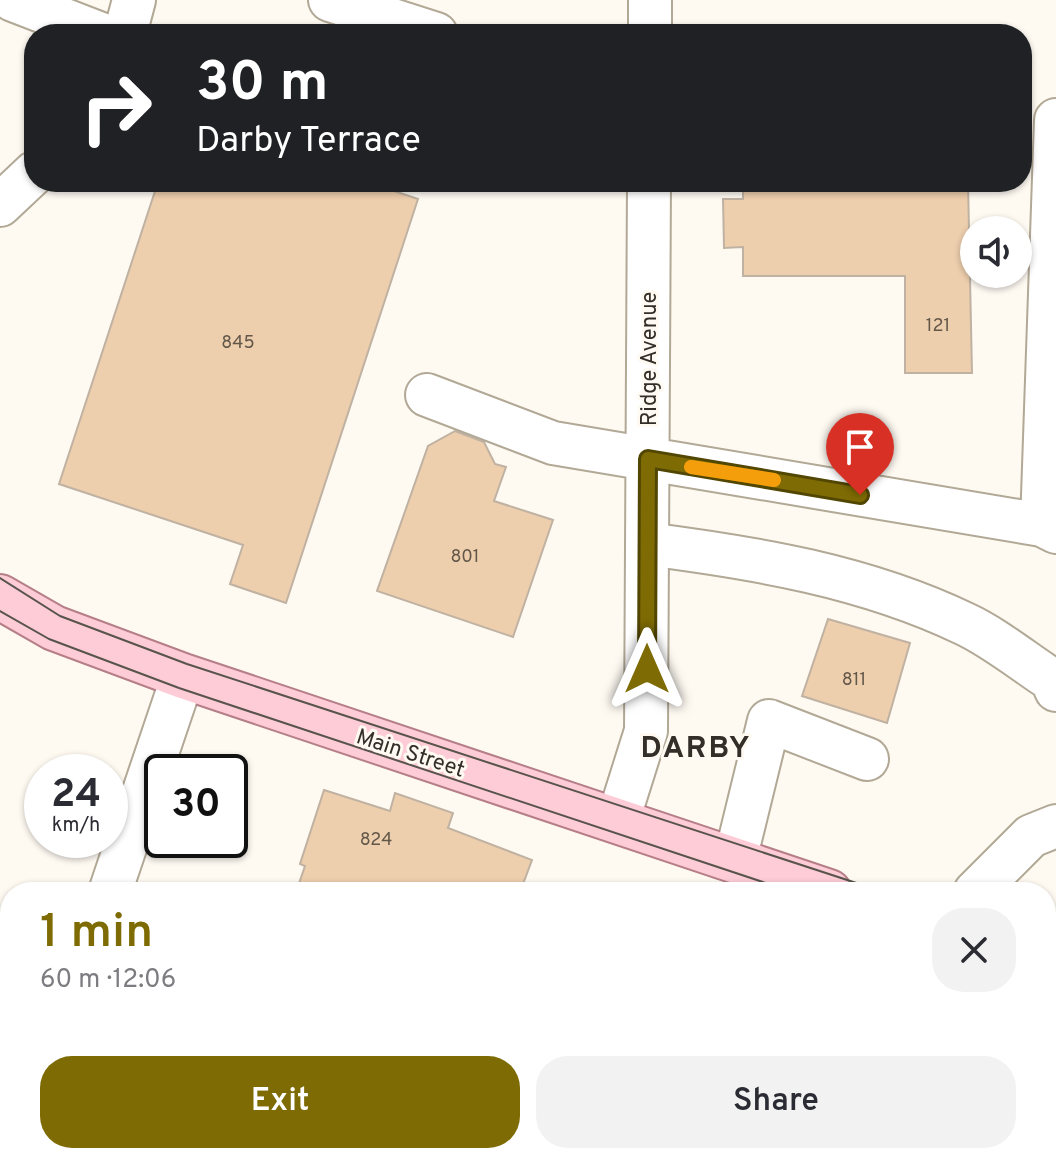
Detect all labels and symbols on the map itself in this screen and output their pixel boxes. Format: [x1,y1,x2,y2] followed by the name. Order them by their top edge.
[637,292,664,426] street label: Ridge Avenue
[926,315,950,338] house number: 121
[221,332,255,355] house number: 845
[826,413,894,495] pin
[450,546,480,569] house number: 801
[605,627,689,711] position arrow
[842,669,866,692] house number: 811
[353,724,468,785] street label: Main Street
[641,731,751,768] district label: DARBY
[144,754,248,858] speed limit sign: 30
[360,829,392,852] house number: 824

